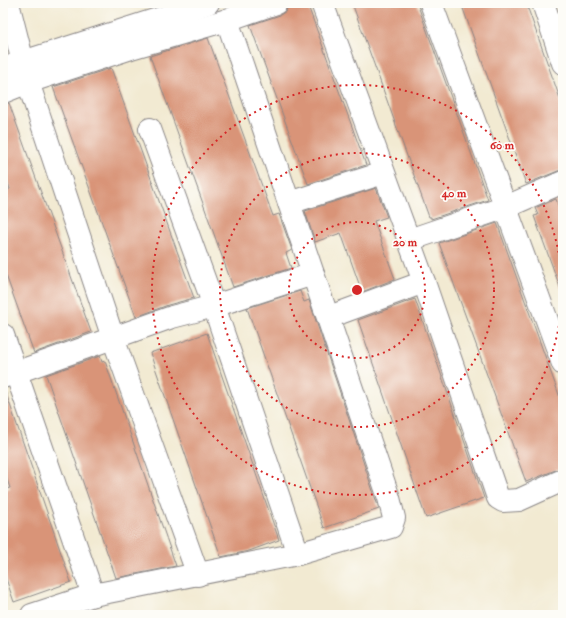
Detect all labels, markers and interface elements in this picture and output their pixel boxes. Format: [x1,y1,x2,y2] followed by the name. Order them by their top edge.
[490,138,515,153] text: 60 m
[441,186,467,201] text: 40 m
[393,235,418,250] text: 20 m
[350,283,364,297] centre of rings

